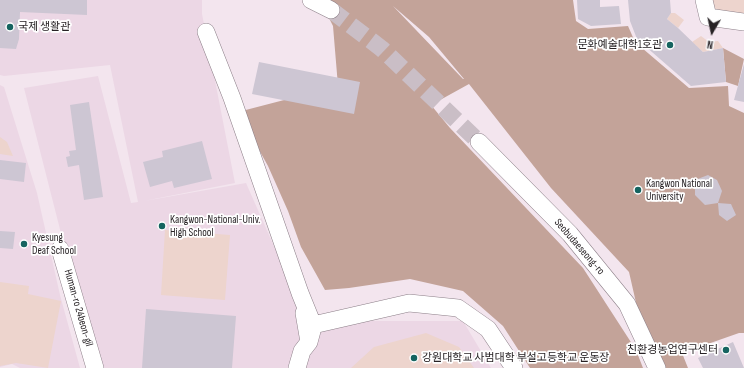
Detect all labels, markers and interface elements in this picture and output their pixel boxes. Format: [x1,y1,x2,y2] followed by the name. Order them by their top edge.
[692,12,732,52] north arrow
[18,20,70,34] place label: 국제 생활관
[5,22,15,32] marker: 국제 생활관
[706,37,714,51] text: N
[577,38,662,52] place label: 문화예술대학1호관
[665,40,675,50] marker: 문화예술대학1호관
[646,177,712,203] place label: Kangwon National University
[633,185,643,195] marker: Kangwon National University
[170,213,260,239] place label: Kangwon-National-Univ. High School
[551,216,607,278] street label: Seobudaeseong-ro
[157,221,167,231] marker: Kangwon-National-Univ. High School
[32,231,76,257] place label: Kyesung Deaf School
[19,239,29,249] marker: Kyesung Deaf School
[61,268,95,348] street label: Human-ro 24beon-gil
[627,343,718,357] place label: 친환경농업연구센터
[721,345,731,355] marker: 친환경농업연구센터
[422,351,609,365] place label: 강원대학교 사범대학 부설고등학교 운동장
[409,353,419,363] marker: 강원대학교 사범대학 부설고등학교 운동장

